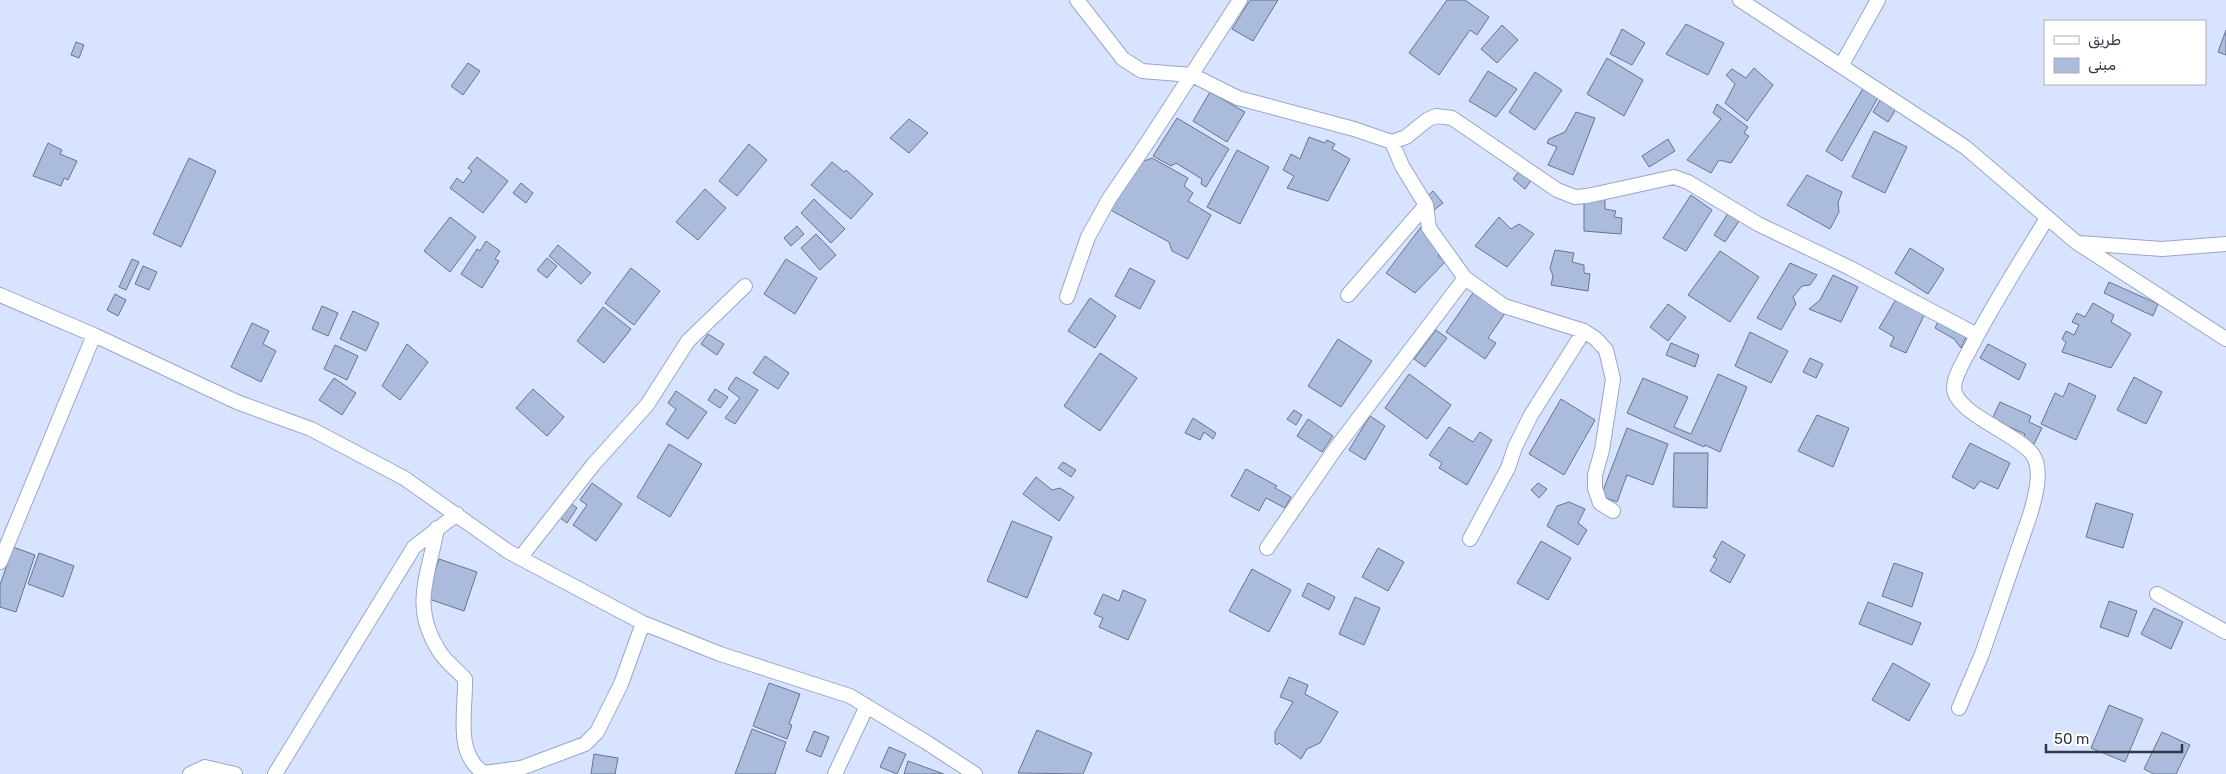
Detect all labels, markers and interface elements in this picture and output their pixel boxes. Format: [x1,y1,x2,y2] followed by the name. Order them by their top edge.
[2044,20,2206,85] legend
[2088,31,2121,49] text: طريق
[2088,56,2116,74] text: مبنى
[2046,722,2182,754] scale bar
[2054,730,2089,748] text: 50 m

